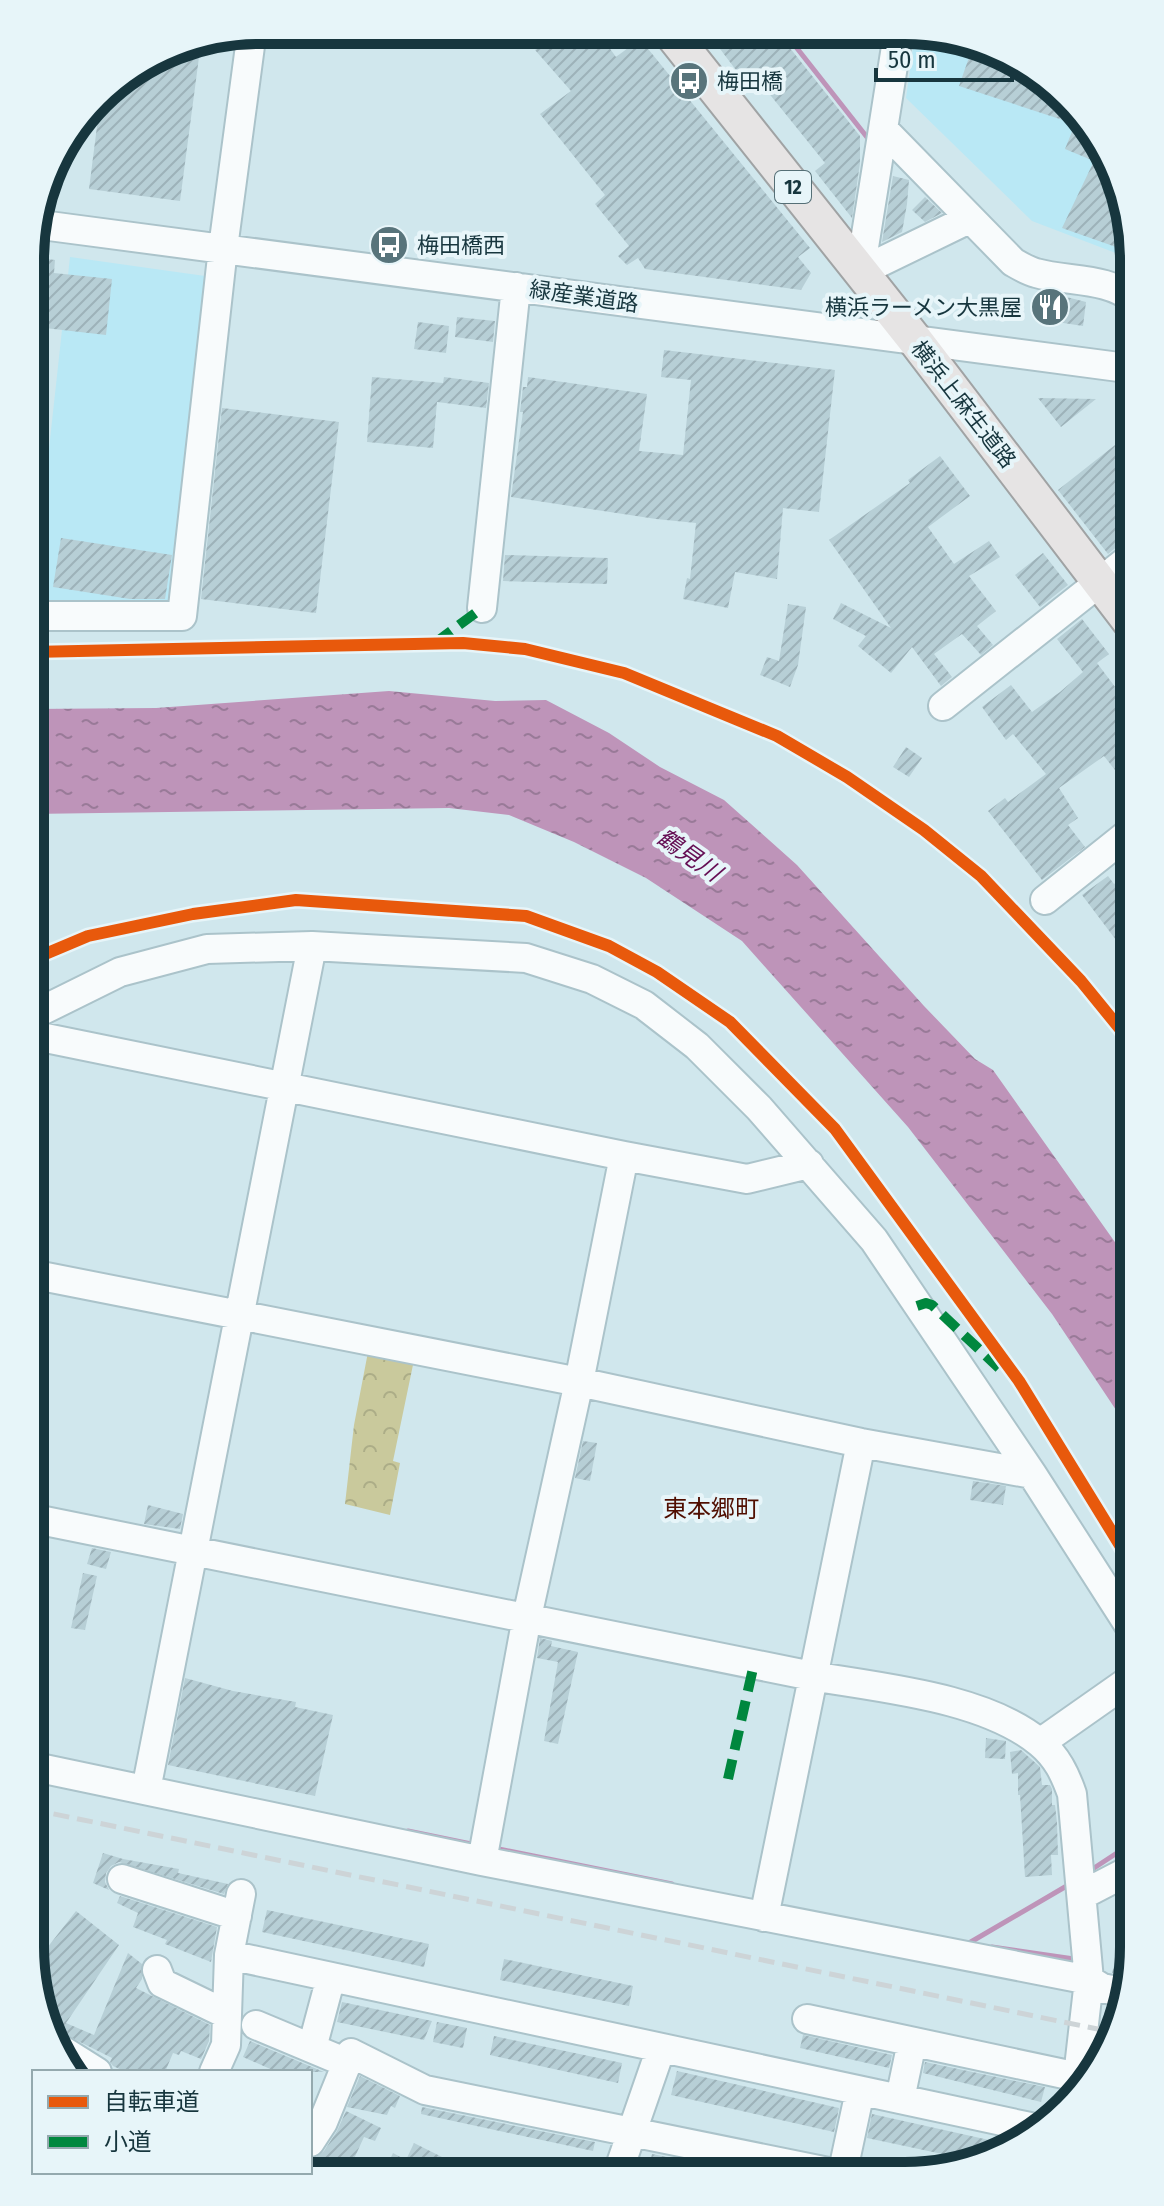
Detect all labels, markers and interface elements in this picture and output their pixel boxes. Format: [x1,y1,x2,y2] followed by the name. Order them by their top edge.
[876,32,1012,82] scale bar
[888,46,936,74] text: 50 m
[668,60,710,102] bus stop icon: 梅田橋
[717,68,783,95] place label: 梅田橋
[775,171,811,203] road number: 12
[368,224,410,266] bus stop icon: 梅田橋西
[417,232,505,259] place label: 梅田橋西
[528,275,640,318] street label: 緑産業道路
[1029,286,1071,328] restaurant icon: 横浜ラーメン大黒屋
[825,294,1022,321] place label: 横浜ラーメン大黒屋
[906,335,1022,473] street label: 横浜上麻生道路
[651,823,729,889] water label: 鶴見川
[663,1495,759,1523] district label: 東本郷町
[32,2070,312,2174] legend
[104,2088,200,2116] text: 自転車道
[104,2128,152,2156] text: 小道

